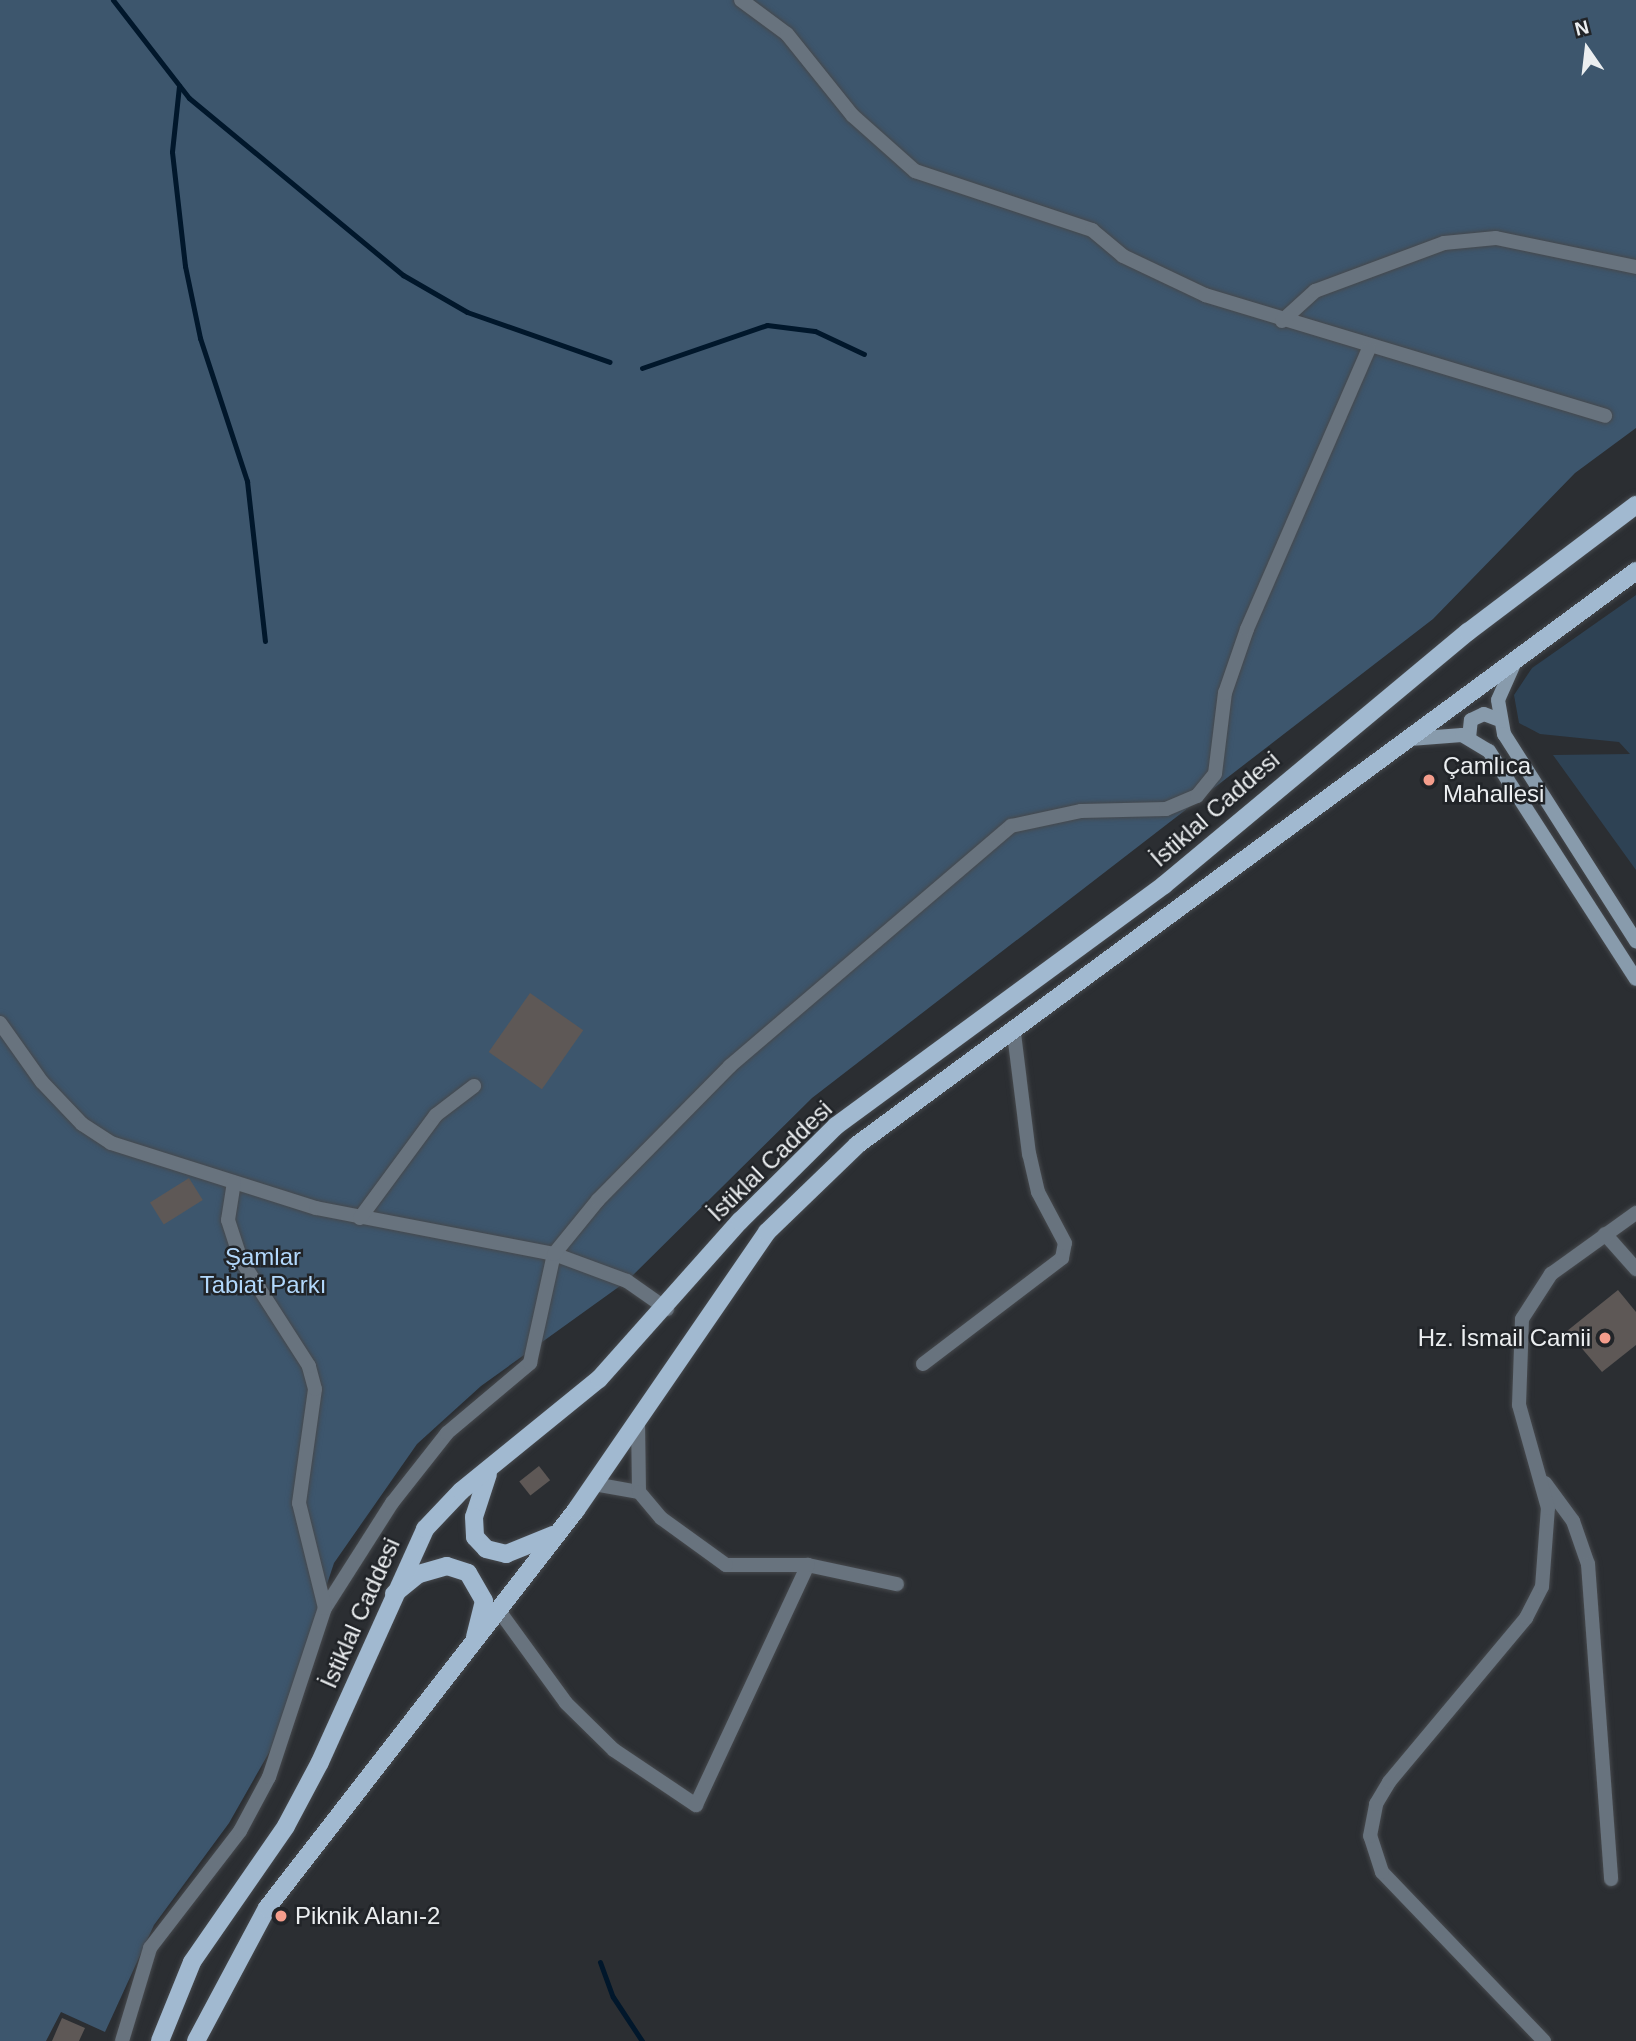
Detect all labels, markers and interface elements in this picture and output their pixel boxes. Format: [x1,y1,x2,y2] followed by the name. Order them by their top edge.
[1552,14,1622,84] north arrow
[1573,16,1591,40] text: N
[1145,745,1285,873] street label: İstiklal Caddesi
[1443,752,1544,808] place label: Çamlıca Mahallesi
[1421,772,1437,788] marker: Çamlıca Mahallesi
[702,1095,838,1227] street label: İstiklal Caddesi
[200,1243,326,1299] park label: Şamlar Tabiat Parkı
[1418,1324,1591,1352] place label: Hz. İsmail Camii
[1597,1330,1613,1346] marker: Hz. İsmail Camii
[314,1533,406,1693] street label: İstiklal Caddesi
[295,1902,442,1930] place label: Piknik Alanı-2
[273,1908,289,1924] marker: Piknik Alanı-2

